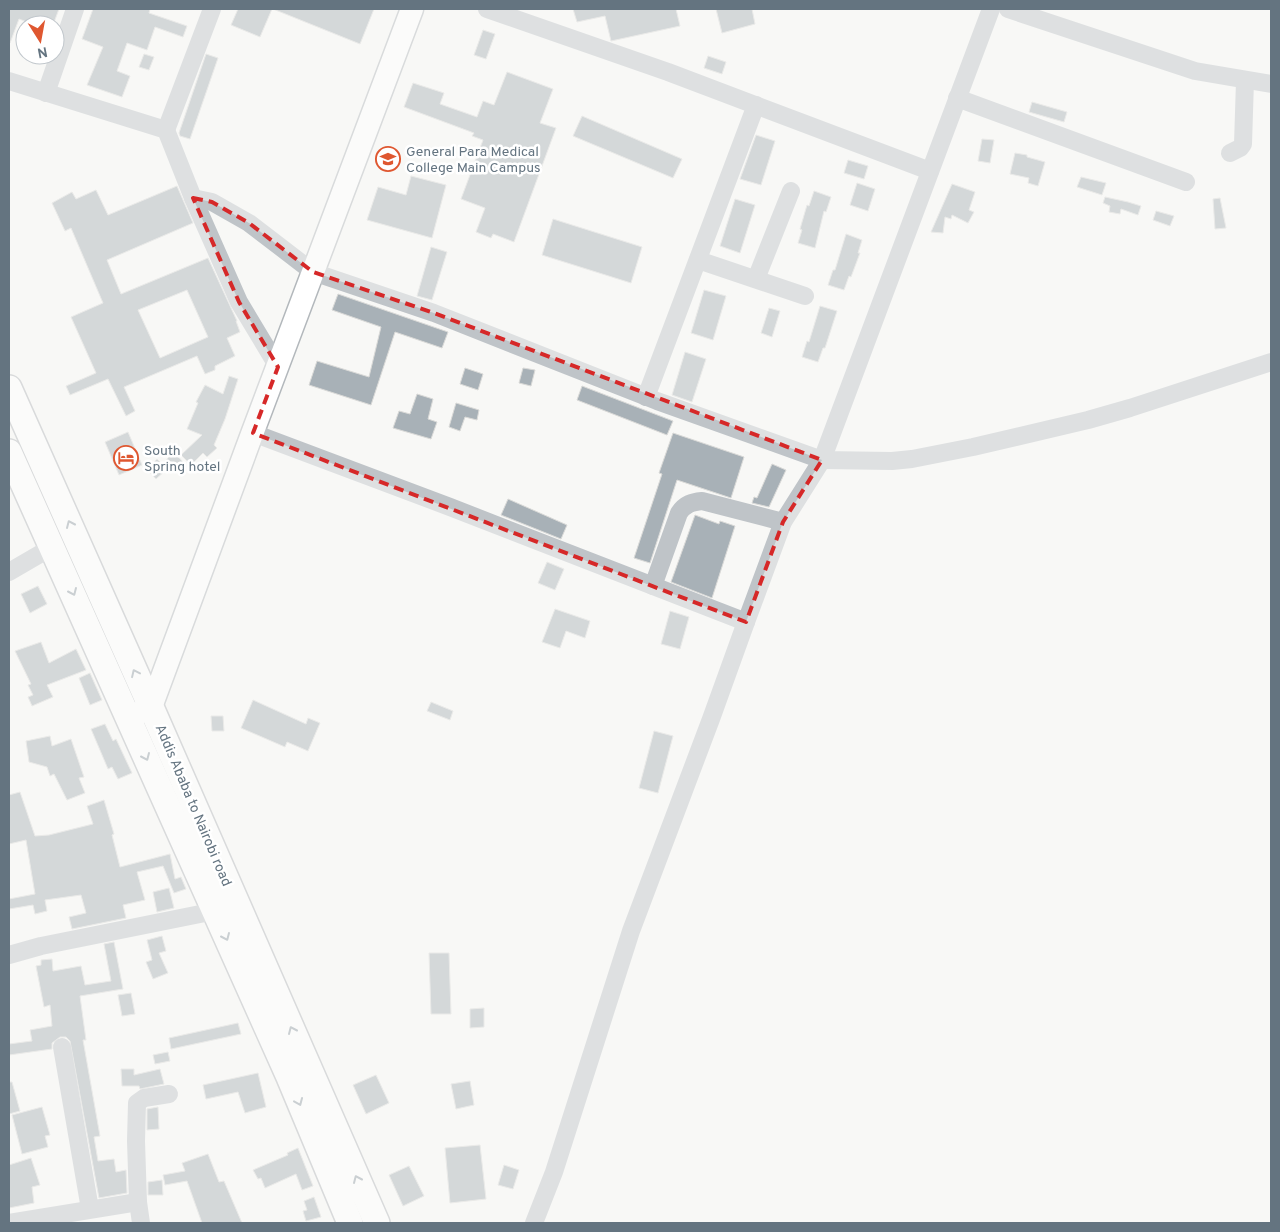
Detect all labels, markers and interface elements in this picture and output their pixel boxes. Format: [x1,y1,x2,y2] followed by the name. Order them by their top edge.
[15,15,65,65] north arrow
[36,42,49,61] text: N
[406,144,541,177] place label: General Para Medical College Main Campus
[375,146,401,172] school or university icon: General Para Medical College Main Campus
[144,443,221,476] place label: South Spring hotel
[113,445,139,471] hotel icon: South Spring hotel
[65,520,76,529] one-way arrow
[66,587,77,596] one-way arrow
[131,669,142,678] one-way arrow
[151,722,235,889] street label: Addis Ababa to Nairobi road
[139,752,150,761] one-way arrow
[220,932,231,941] one-way arrow
[288,1026,299,1035] one-way arrow
[293,1097,303,1106] one-way arrow
[353,1175,364,1184] one-way arrow

